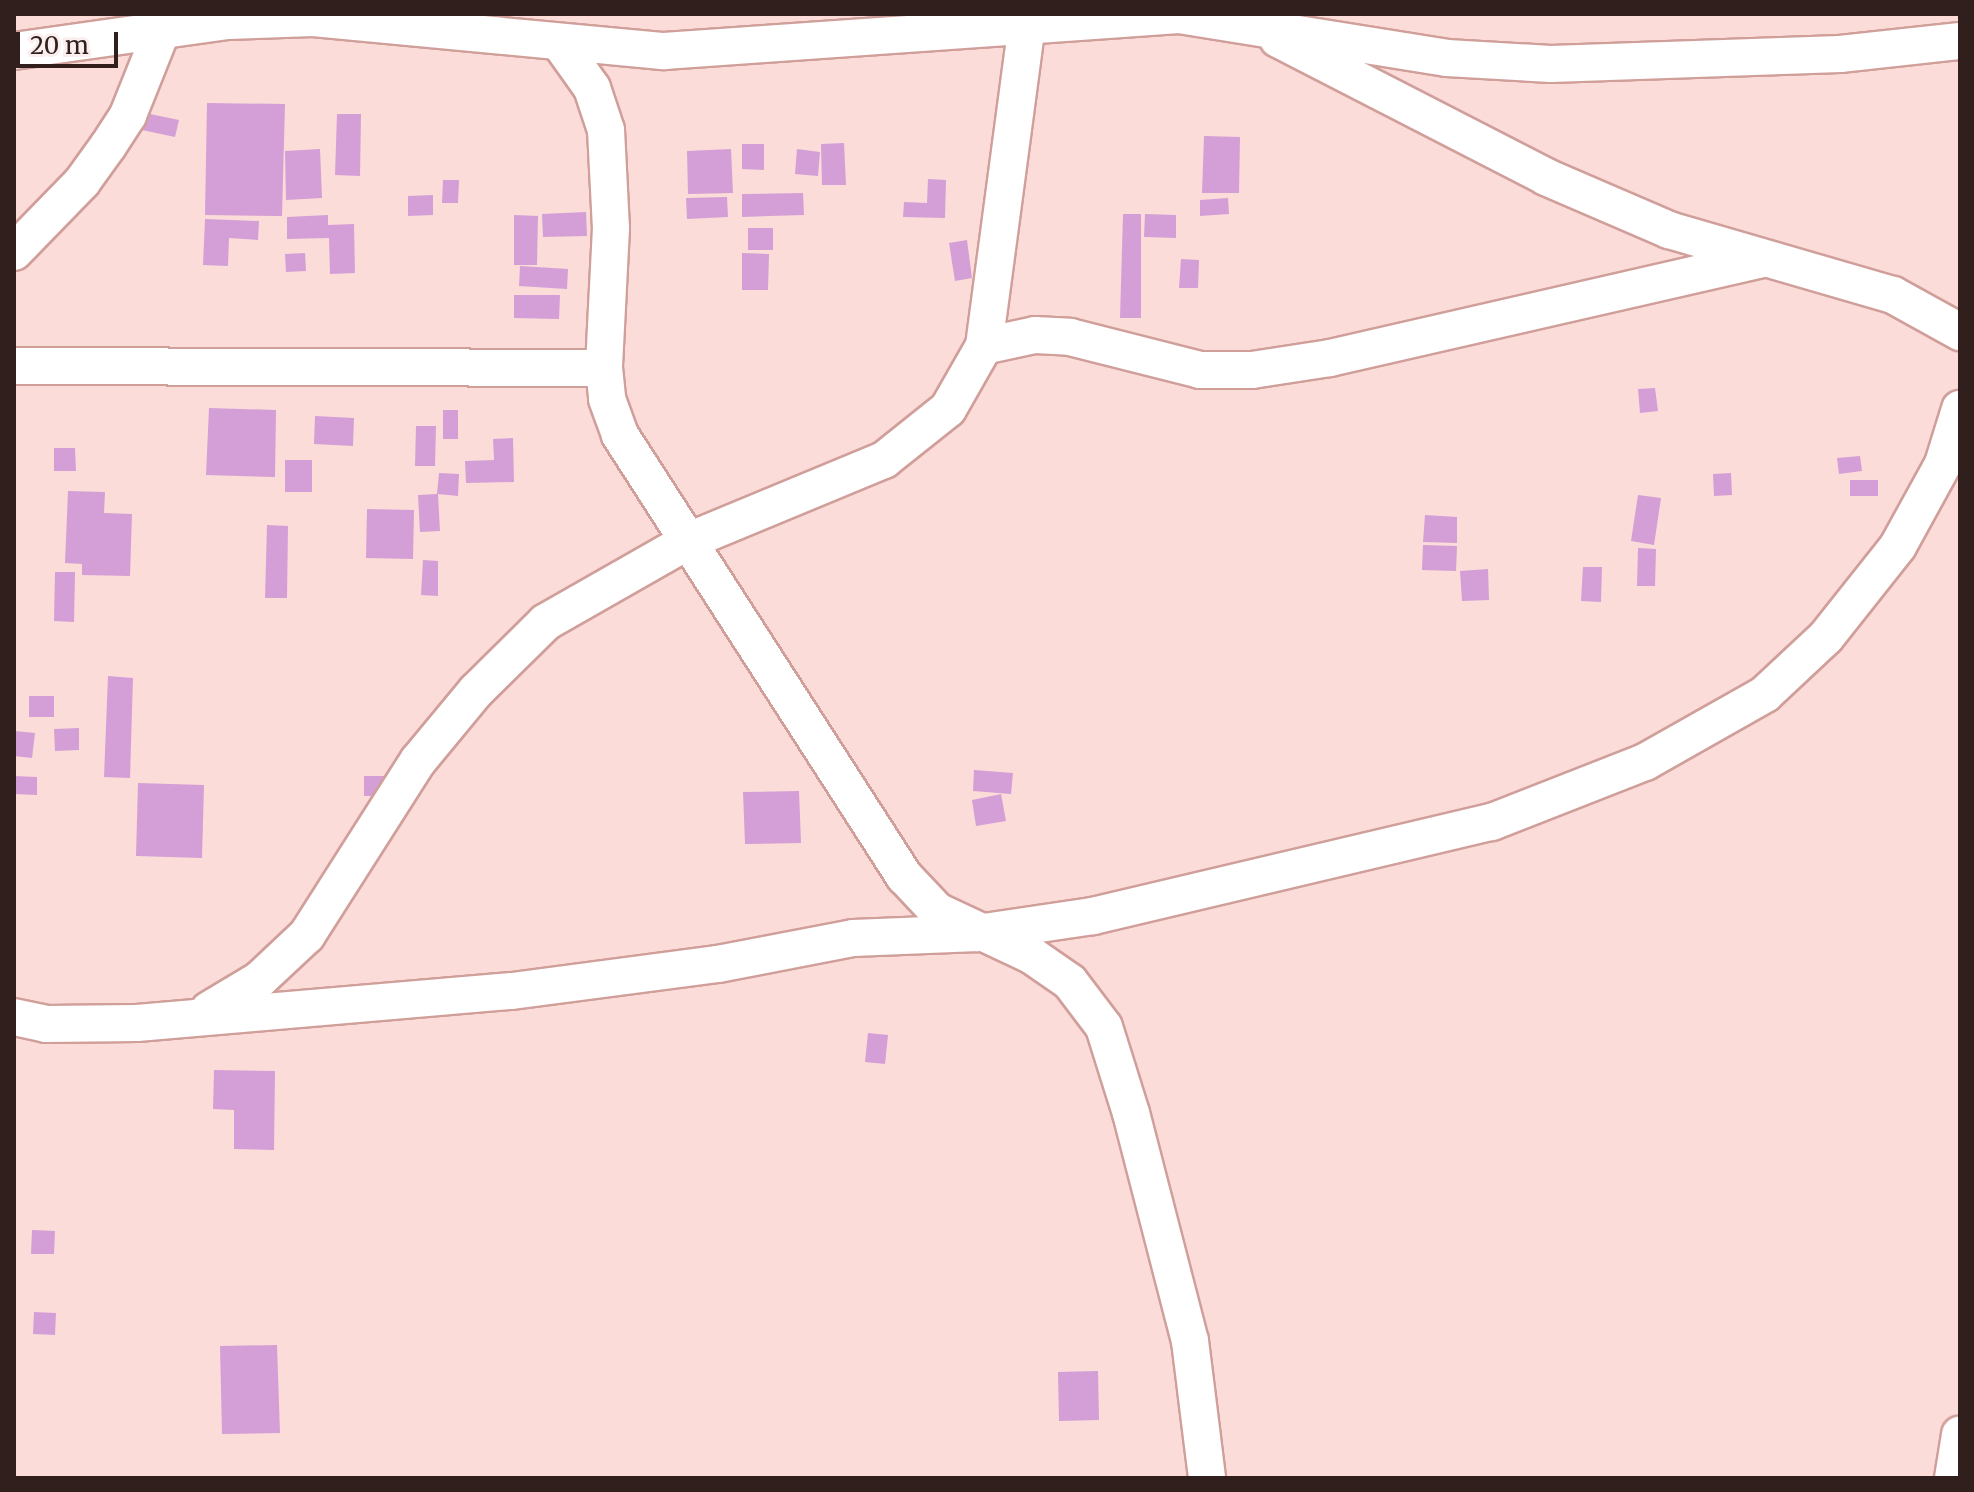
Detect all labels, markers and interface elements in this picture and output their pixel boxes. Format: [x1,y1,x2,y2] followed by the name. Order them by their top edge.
[20,16,122,66] scale bar
[30,30,89,61] text: 20 m

